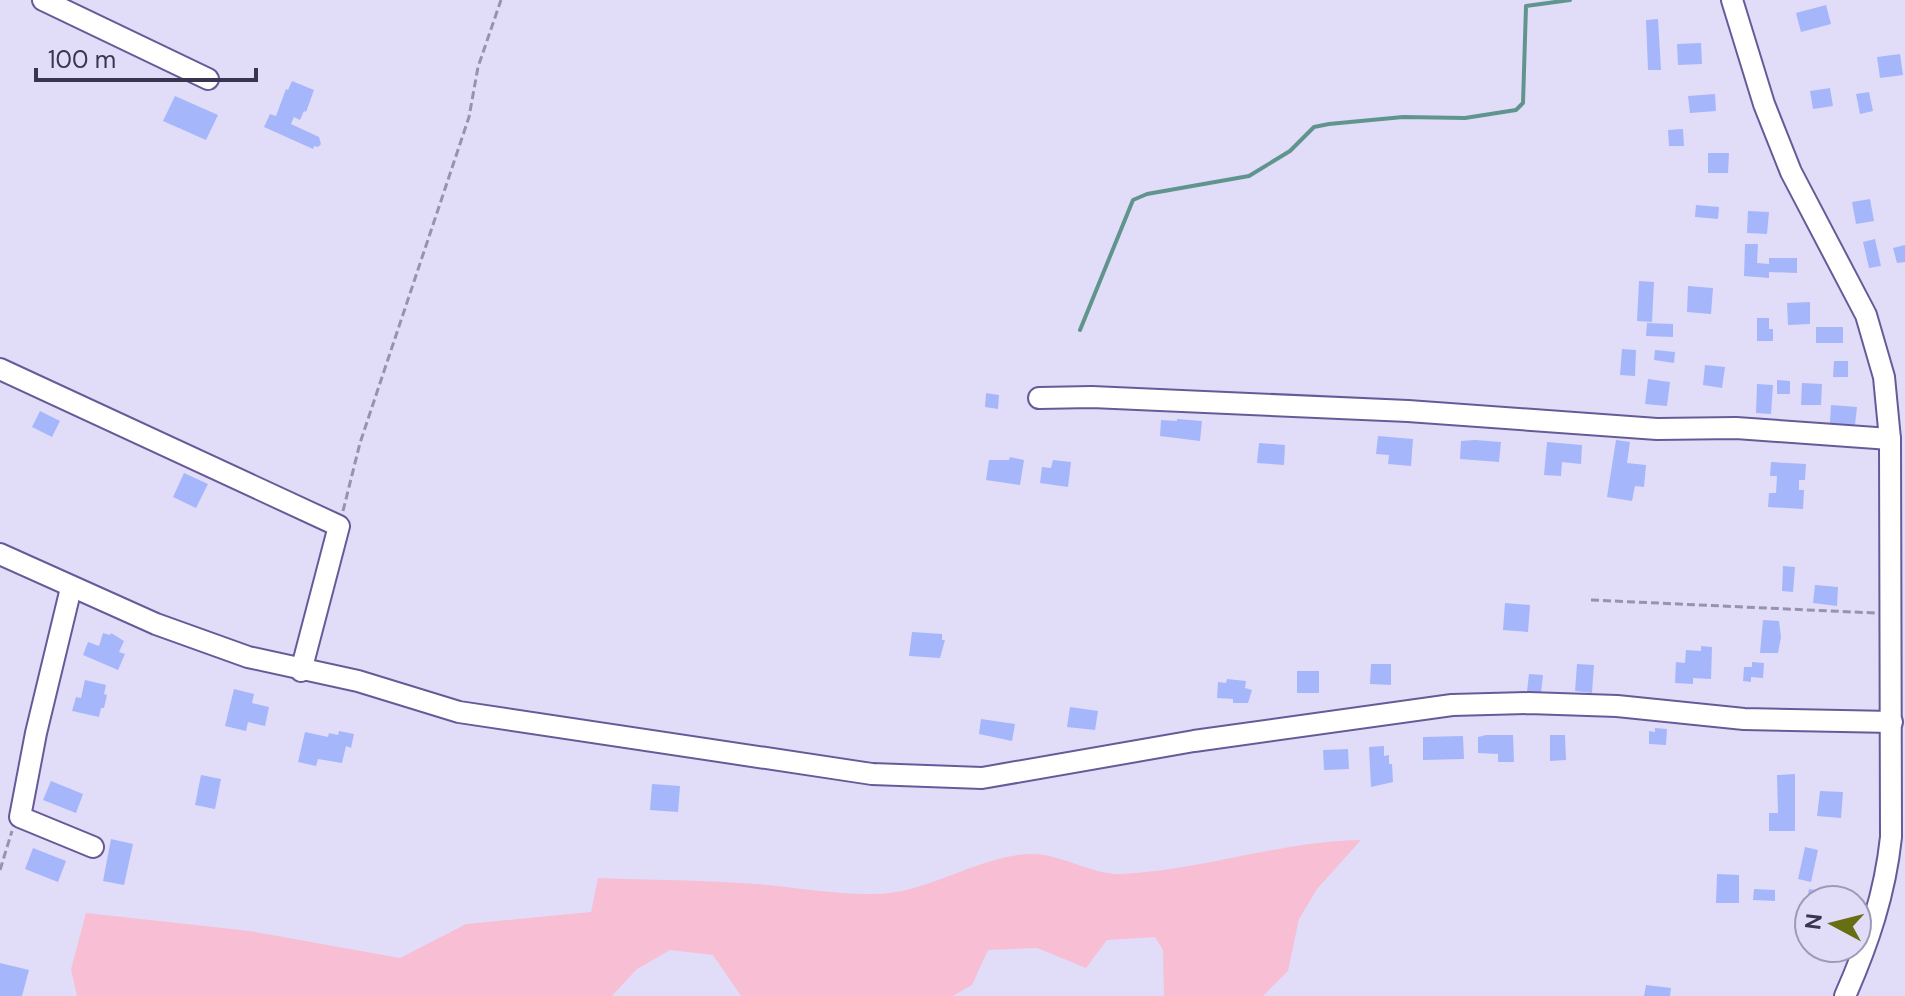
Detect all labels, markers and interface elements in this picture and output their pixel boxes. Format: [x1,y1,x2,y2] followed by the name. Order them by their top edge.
[36,32,256,82] scale bar
[48,44,116,75] text: 100 m
[1793,884,1873,964] north arrow
[1798,912,1829,931] text: N

